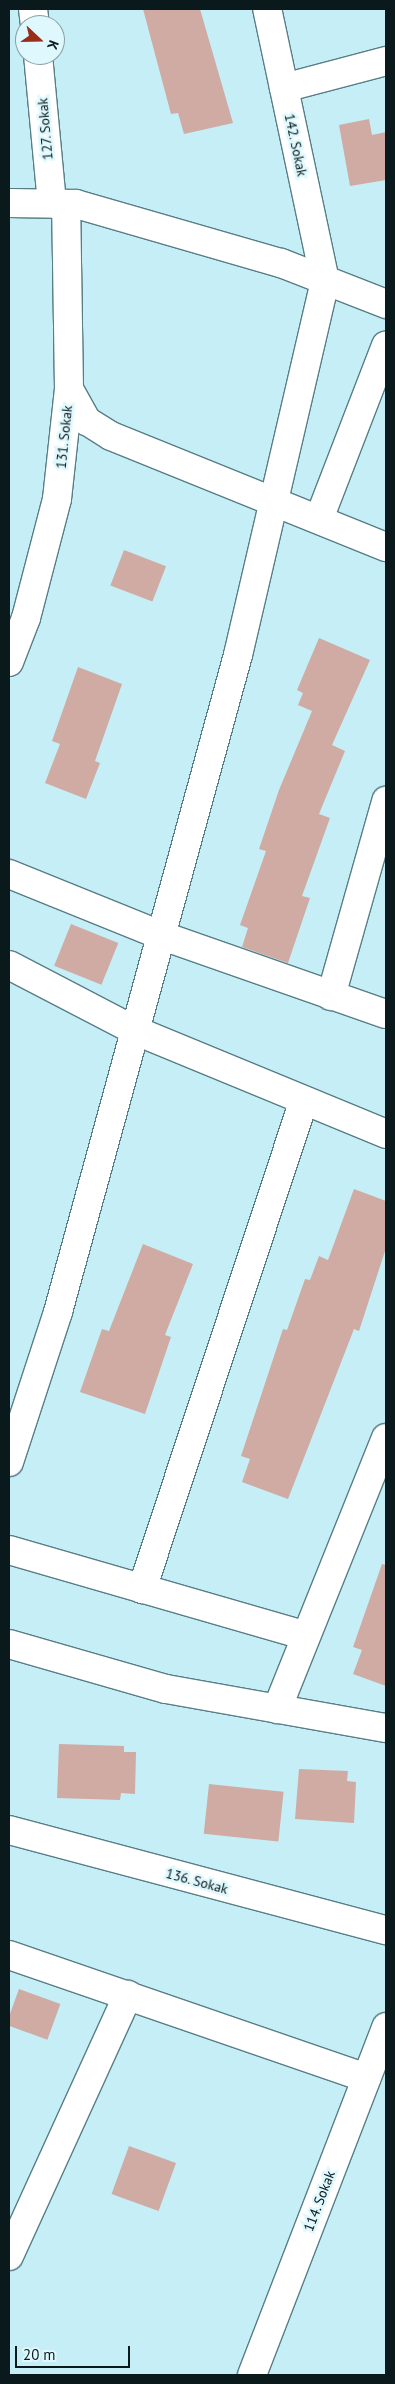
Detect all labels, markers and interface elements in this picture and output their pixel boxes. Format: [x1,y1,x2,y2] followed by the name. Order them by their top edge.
[15,15,65,65] north arrow
[43,38,63,52] text: K
[34,97,56,161] street label: 127. Sokak
[281,112,311,178] street label: 142. Sokak
[52,404,76,470] street label: 131. Sokak
[163,1864,231,1898] street label: 136. Sokak
[300,2168,338,2234] street label: 114. Sokak
[18,2336,132,2368] scale bar
[23,2345,56,2364] text: 20 m

